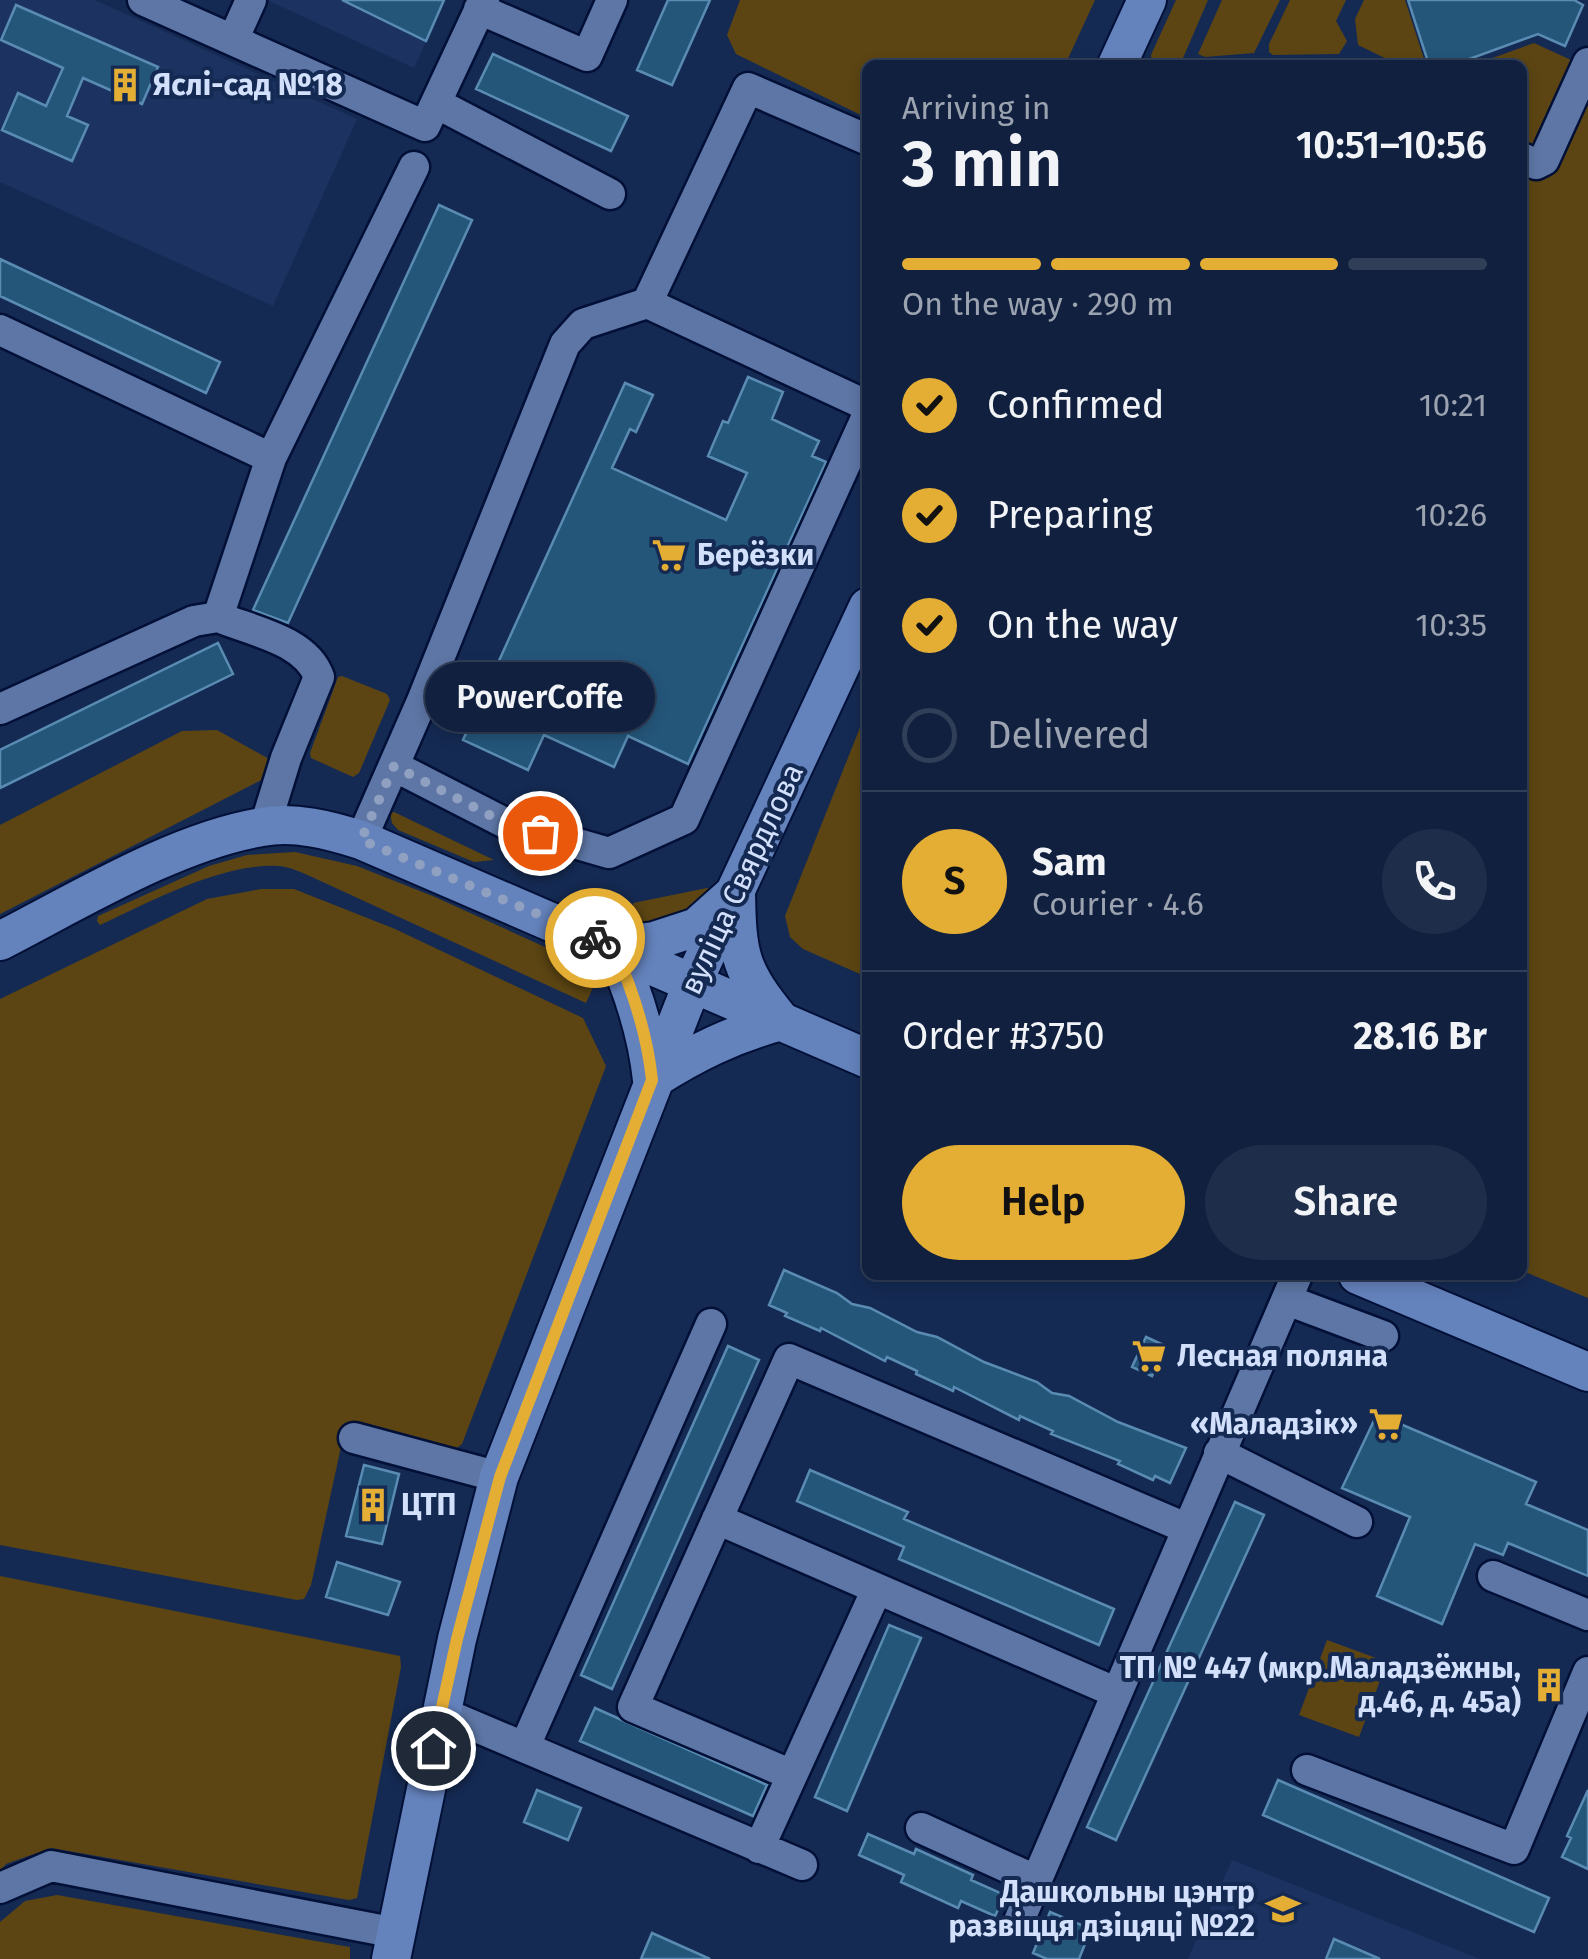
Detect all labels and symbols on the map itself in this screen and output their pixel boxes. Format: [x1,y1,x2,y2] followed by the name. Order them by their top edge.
[106,66,144,104] building icon: Яслі-сад №18
[153,67,343,103] place label: Яслі-сад №18
[650,536,688,574] supermarket icon: Берёзки
[697,537,814,573] place label: Берёзки
[425,663,655,733] callout: PowerCoffe
[673,758,811,1000] street label: вуліца Свярдлова
[498,791,583,876] pin
[545,888,645,988] courier
[1130,1337,1168,1375] supermarket icon: Лесная поляна
[1177,1338,1388,1374] place label: Лесная поляна
[1367,1405,1405,1443] supermarket icon: «Маладзік»
[1190,1406,1358,1442] place label: «Маладзік»
[354,1486,392,1524] building icon: ЦТП
[401,1487,457,1523] place label: ЦТП
[1120,1650,1521,1720] place label: ТП № 447 (мкр.Маладзёжны, д.46, д. 45а)
[1530,1666,1568,1704] building icon: ТП № 447 (мкр.Маладзёжны, д.46, д. 45а)
[391,1706,476,1791] pin
[948,1874,1255,1944] place label: Дашкольны цэнтр развіцця дзіцяці №22
[1264,1890,1302,1928] school or university icon: Дашкольны цэнтр развіцця дзіцяці №22

